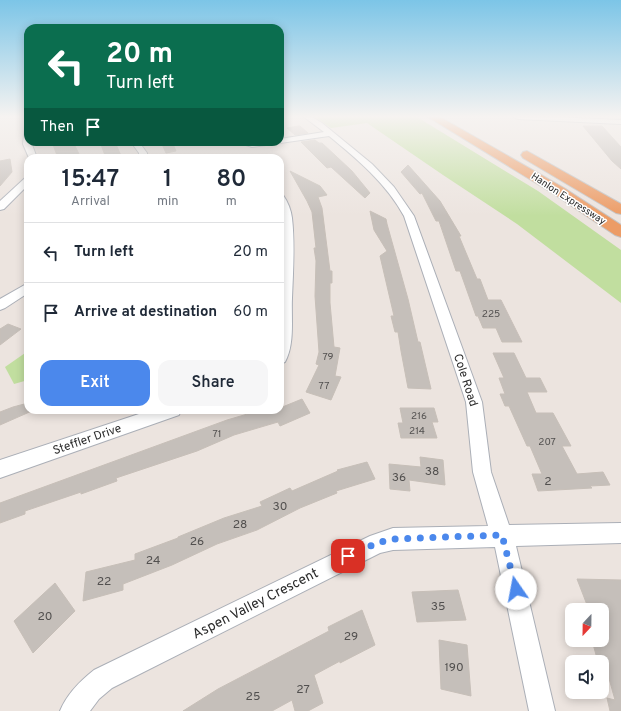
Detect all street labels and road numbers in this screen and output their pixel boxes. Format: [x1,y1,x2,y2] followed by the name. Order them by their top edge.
[528,170,608,228] street label: Hanlon Expressway
[449,352,481,409] street label: Cole Road
[51,421,124,459] street label: Steffler Drive
[190,565,321,643] street label: Aspen Valley Crescent

